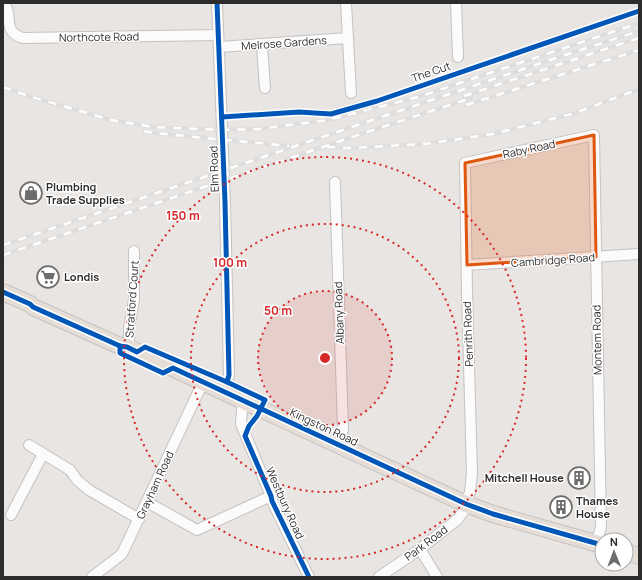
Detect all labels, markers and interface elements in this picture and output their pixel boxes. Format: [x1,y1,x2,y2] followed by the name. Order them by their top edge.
[59,28,139,45] street label: Northcote Road
[241,32,327,53] street label: Melrose Gardens
[409,58,452,85] street label: The Cut
[501,136,557,161] street label: Raby Road
[205,146,222,192] street label: Elm Road
[46,179,125,207] place label: Plumbing Trade Supplies
[18,180,44,206] shop icon: Plumbing Trade Supplies
[166,207,200,224] text: 150 m
[510,249,595,270] street label: Cambridge Road
[213,254,247,271] text: 100 m
[121,260,142,338] street label: Stratford Court
[35,264,61,290] supermarket icon: Londis
[64,269,99,284] place label: Londis
[330,282,347,345] street label: Albany Road
[459,301,476,367] street label: Penrith Road
[264,302,292,319] text: 50 m
[588,305,605,375] street label: Montem Road
[318,351,332,365] centre of rings
[288,404,361,449] street label: Kingston Road
[132,448,177,521] street label: Grayham Road
[263,464,308,541] street label: Westbury Road
[566,465,592,491] building icon: Mitchell House
[485,470,564,485] place label: Mitchell House
[576,493,618,521] place label: Thames House
[548,494,574,520] building icon: Thames House
[401,522,450,564] street label: Park Road
[594,532,634,572] north arrow
[610,534,618,549] text: N

